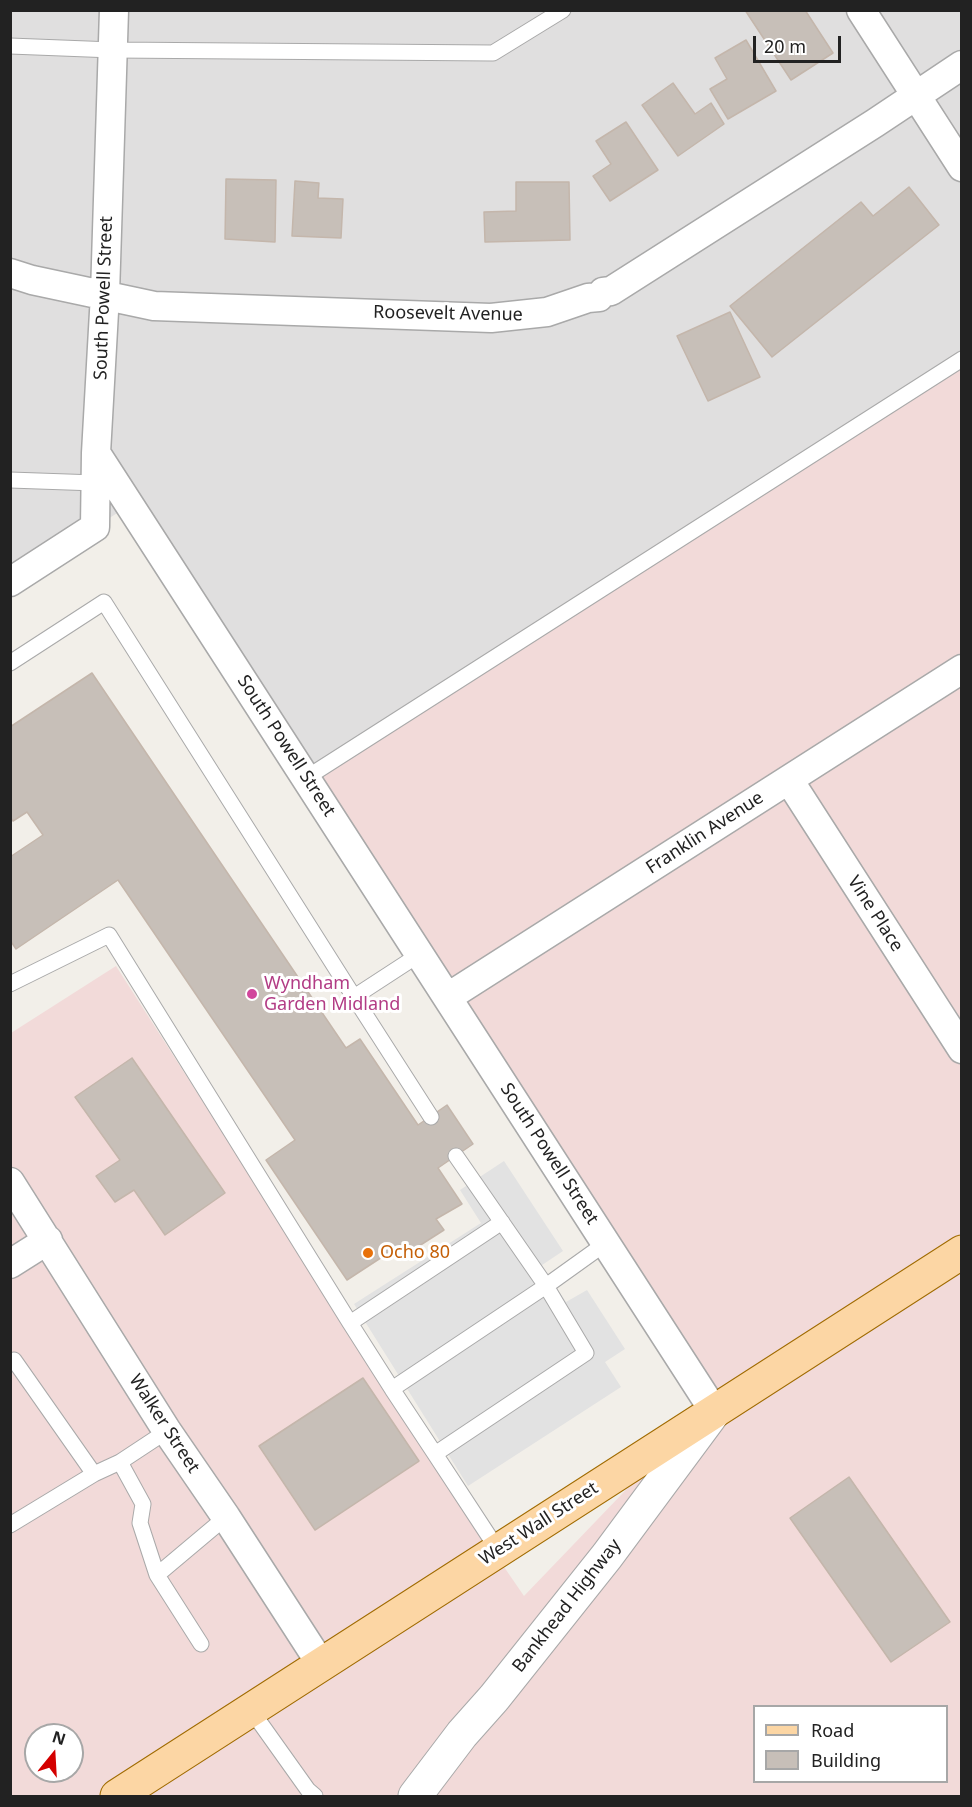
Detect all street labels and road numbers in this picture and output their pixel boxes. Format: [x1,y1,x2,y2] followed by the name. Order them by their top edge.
[90,216,118,380] street label: South Powell Street
[373,302,523,326] street label: Roosevelt Avenue
[232,671,340,821] street label: South Powell Street
[642,787,768,879] street label: Franklin Avenue
[843,872,907,956] street label: Vine Place
[495,1079,603,1229] street label: South Powell Street
[124,1371,204,1477] street label: Walker Street
[476,1478,602,1570] street label: West Wall Street
[508,1535,626,1677] street label: Bankhead Highway

